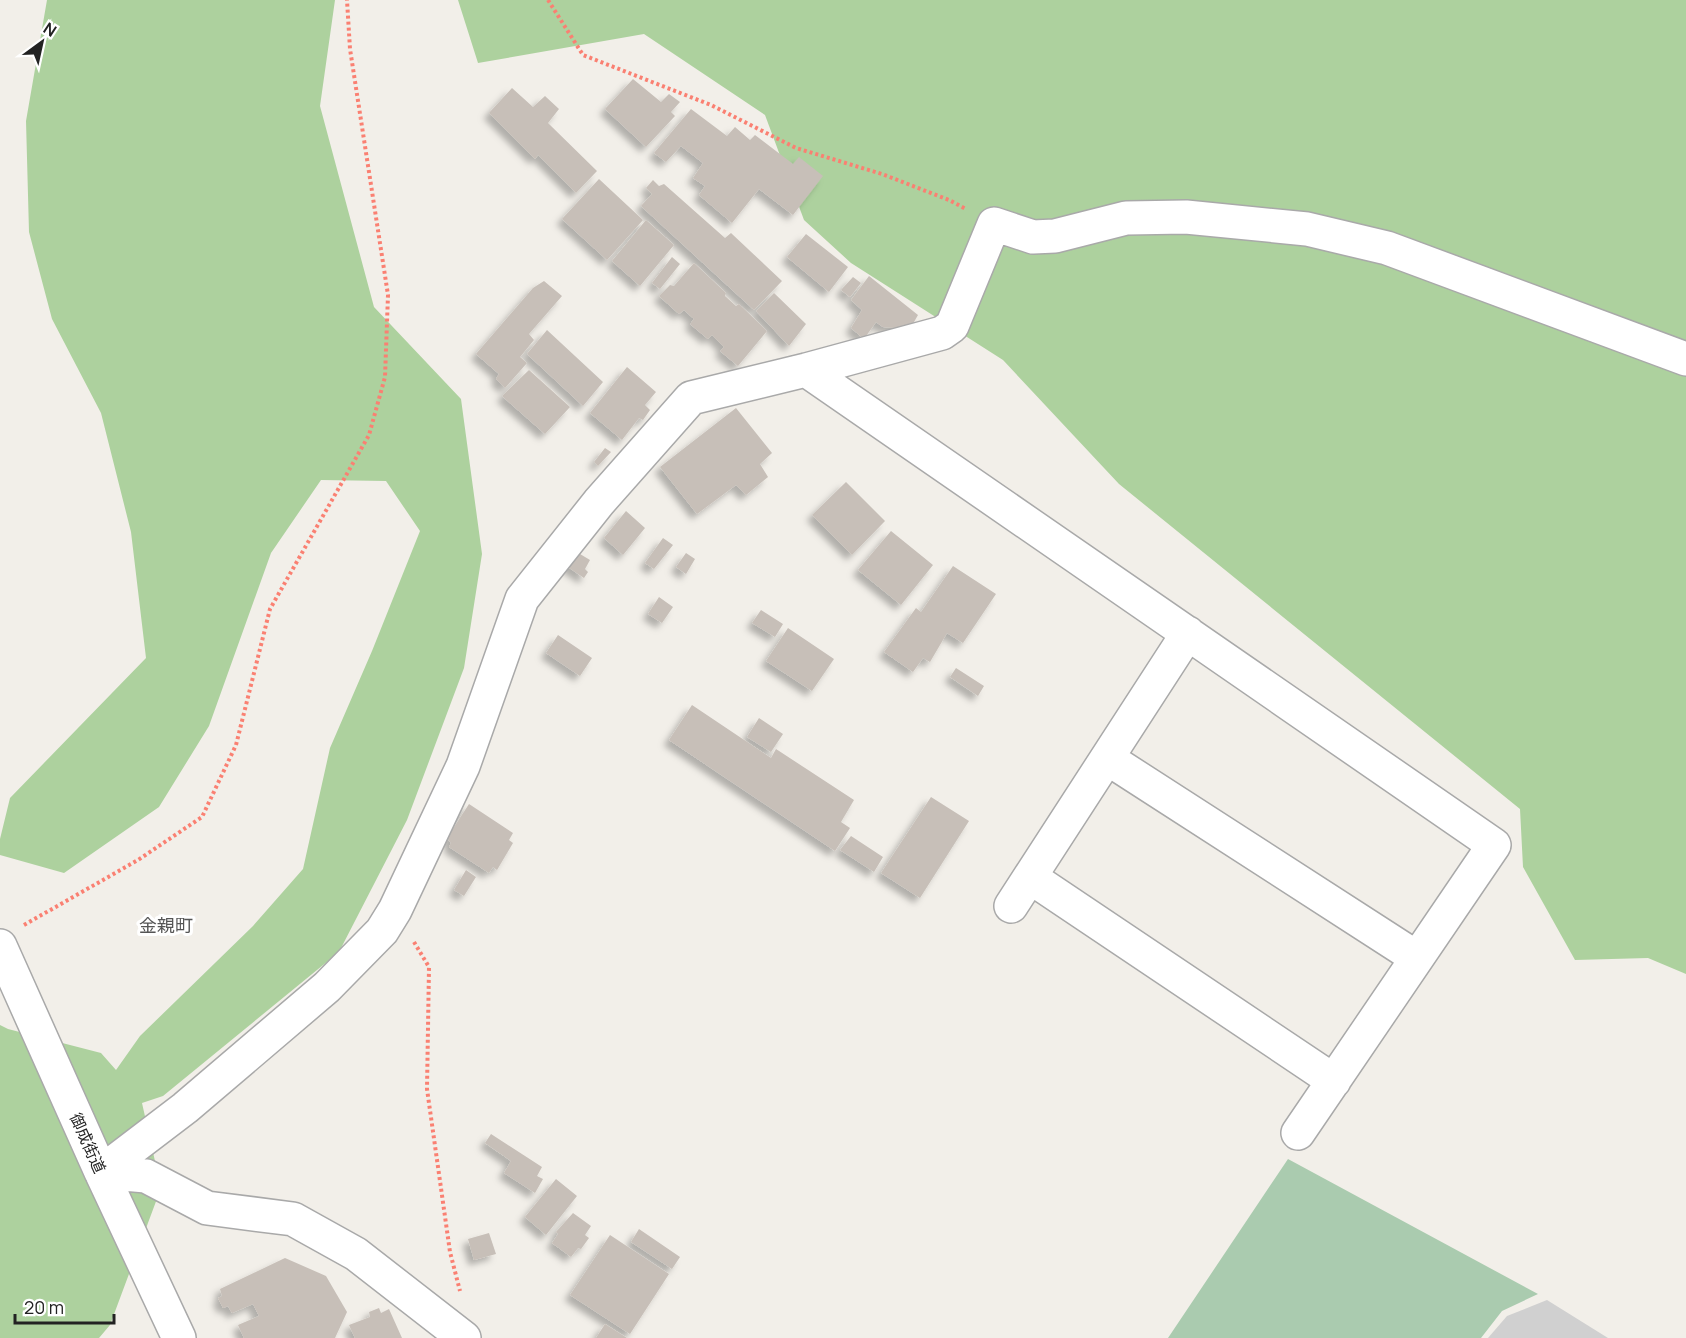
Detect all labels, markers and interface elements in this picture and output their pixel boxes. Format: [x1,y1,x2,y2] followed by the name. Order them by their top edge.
[12,12,72,72] north arrow
[39,17,61,42] text: N
[139,913,193,937] district label: 金親町
[65,1109,111,1177] street label: 御成街道
[15,1287,114,1325] scale bar
[24,1295,64,1319] text: 20 m

